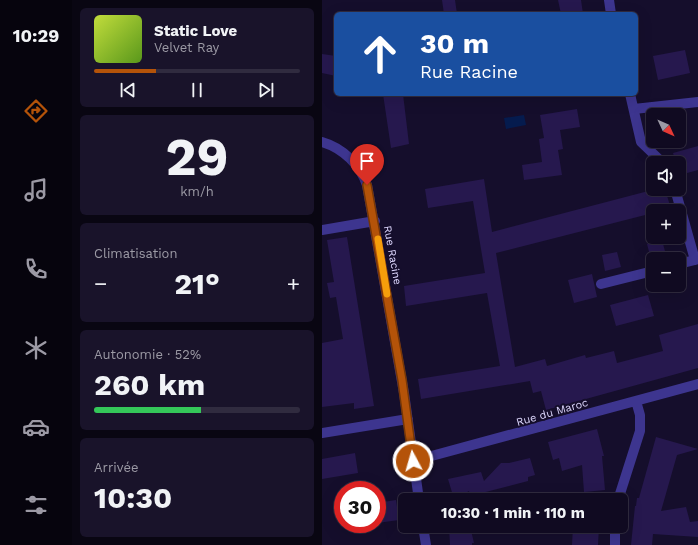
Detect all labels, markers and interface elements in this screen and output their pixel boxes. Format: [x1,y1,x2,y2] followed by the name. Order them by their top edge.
[154,22,237,40] text: Static Love
[13,25,59,46] text: 10:29
[420,27,489,60] text: 30 m
[354,28,406,80] icon: ahead
[154,40,219,55] text: Velvet Ray
[420,61,518,82] text: Rue Racine
[117,79,139,101] icon: previous
[186,79,208,101] icon: pause
[255,79,277,101] icon: next
[22,97,50,125] icon: directions
[646,108,686,148] north arrow
[646,108,686,292] map controls
[165,127,229,188] text: 29
[350,144,384,185] pin
[356,150,378,172] icon: arrive
[646,156,686,196] button: sound
[22,176,50,204] icon: music
[180,184,214,199] text: km/h
[646,204,686,244] button: +
[381,224,404,286] street label: Rue Racine
[94,246,177,261] text: Climatisation
[646,252,686,292] button: −
[22,255,50,283] icon: phone
[174,266,220,301] text: 21°
[94,271,107,296] text: −
[287,271,300,296] text: +
[22,334,50,362] icon: climate
[94,347,201,362] text: Autonomie · 52%
[94,367,205,402] text: 260 km
[515,396,590,429] street label: Rue du Maroc
[22,413,50,441] icon: car
[392,440,434,482] position arrow
[94,460,138,475] text: Arrivée
[94,480,172,515] text: 10:30
[334,481,386,533] speed limit sign: 30
[22,491,50,519] icon: filters
[441,504,585,522] text: 10:30 · 1 min · 110 m

